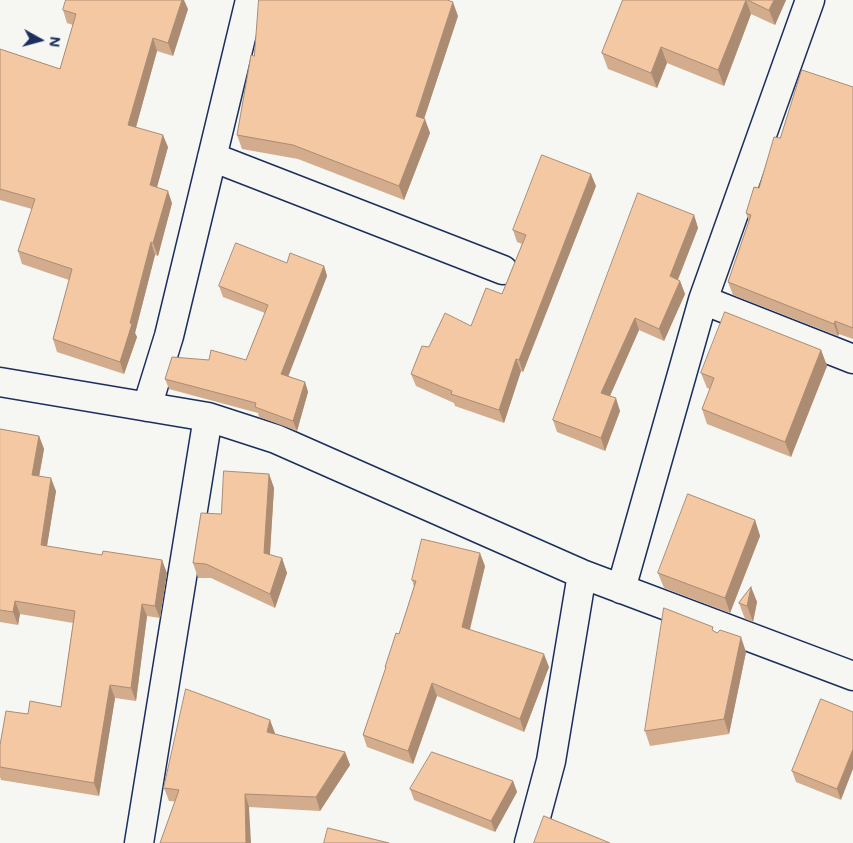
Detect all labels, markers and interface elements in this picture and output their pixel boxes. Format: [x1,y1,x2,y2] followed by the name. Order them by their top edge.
[15,15,65,65] north arrow
[45,35,65,48] text: N

